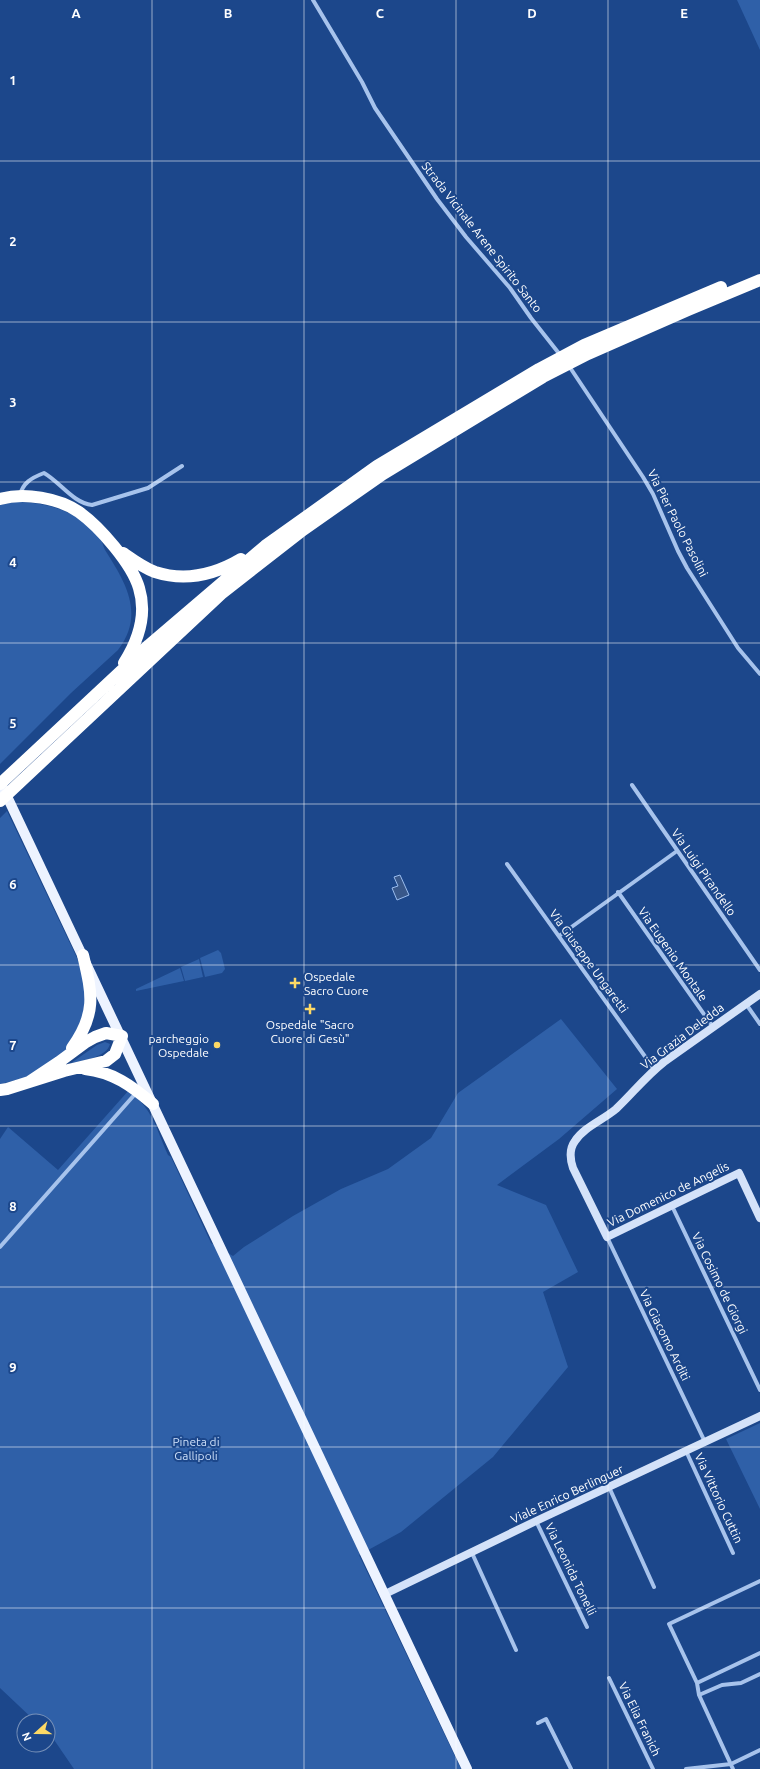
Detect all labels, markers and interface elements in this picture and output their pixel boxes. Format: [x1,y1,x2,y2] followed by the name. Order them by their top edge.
[71,6,81,20] text: A
[224,6,233,20] text: B
[376,6,385,20] text: C
[527,6,537,20] text: D
[680,6,688,20] text: E
[9,73,17,87] text: 1
[419,159,545,315] street label: Strada Vicinale Arene Spirito Santo
[9,234,17,248] text: 2
[9,395,17,409] text: 3
[645,467,711,579] street label: Via Pier Paolo Pasolini
[9,555,17,569] text: 4
[9,716,17,730] text: 5
[669,826,739,918] street label: Via Luigi Pirandello
[9,877,17,891] text: 6
[636,905,710,1003] street label: Via Eugenio Montale
[547,907,631,1015] street label: Via Giuseppe Ungaretti
[304,970,369,997] place label: Ospedale Sacro Cuore
[289,977,301,989] marker: Ospedale Sacro Cuore
[638,1000,726,1072] street label: Via Grazia Deledda
[304,1003,316,1015] marker: Ospedale "Sacro Cuore di Gesù"
[266,1018,354,1045] place label: Ospedale "Sacro Cuore di Gesù"
[148,1032,209,1059] place label: parcheggio Ospedale
[9,1038,17,1052] text: 7
[212,1040,222,1050] marker: parcheggio Ospedale
[605,1159,731,1229] street label: Via Domenico de Angelis
[9,1199,17,1213] text: 8
[690,1230,750,1336] street label: Via Cosimo de Giorgi
[637,1287,693,1383] street label: Via Giacomo Arditi
[9,1360,17,1374] text: 9
[172,1435,220,1462] park label: Pineta di Gallipoli
[692,1451,746,1545] street label: Via Vittorio Cuttin
[509,1462,626,1526] street label: Viale Enrico Berlinguer
[543,1521,599,1617] street label: Via Leonida Tonelli
[616,1680,664,1758] street label: Via Elia Franich
[16,1713,56,1753] north arrow
[20,1731,34,1743] text: N

